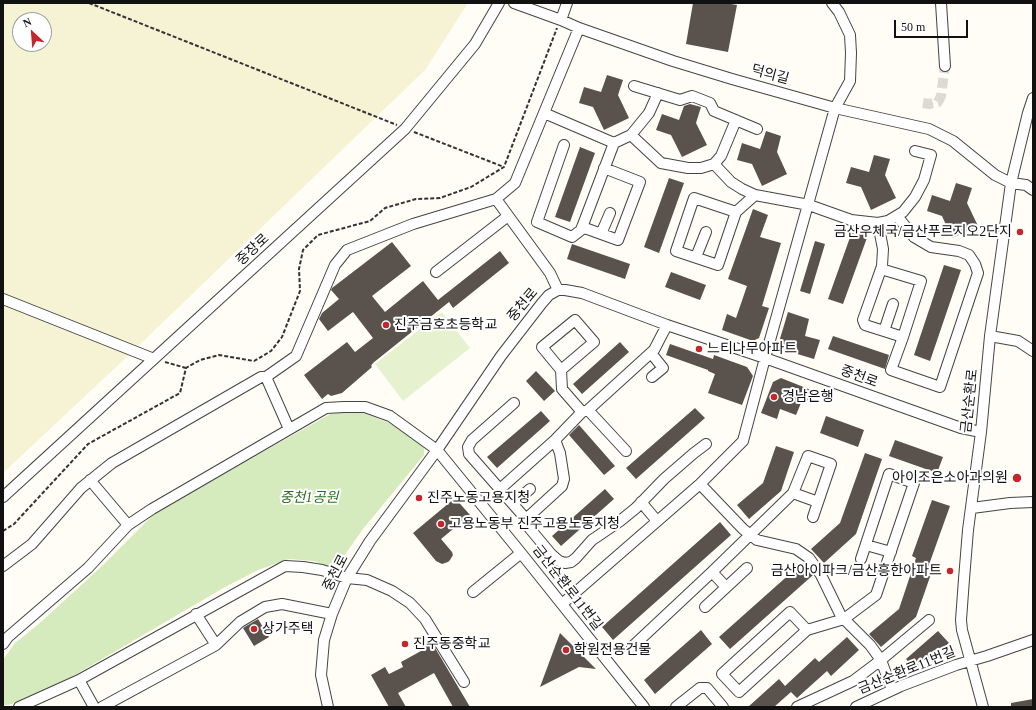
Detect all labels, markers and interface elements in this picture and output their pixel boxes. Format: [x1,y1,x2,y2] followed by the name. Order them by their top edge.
[12,12,52,52] north arrow
[896,12,970,38] scale bar
[21,15,33,29] text: N
[901,20,925,34] text: 50 m
[749,62,791,88] street label: 덕의길
[834,224,1012,240] place label: 금산우체국/금산푸르지오2단지
[1015,227,1025,237] marker: 금산우체국/금산푸르지오2단지
[233,231,273,269] street label: 중장로
[504,285,542,325] street label: 중천로
[394,317,497,333] place label: 진주금호초등학교
[381,320,391,330] marker: 진주금호초등학교
[707,341,797,357] place label: 느티나무아파트
[694,344,704,354] marker: 느티나무아파트
[838,362,880,392] street label: 중천로
[958,368,982,434] street label: 금산순환로
[782,389,834,405] place label: 경남은행
[769,392,779,402] marker: 경남은행
[892,470,1008,486] place label: 아이조은소아과의원
[1011,472,1023,484] marker: 아이조은소아과의원
[280,490,338,506] park label: 중천1공원
[427,490,530,506] place label: 진주노동고용지청
[414,493,424,503] marker: 진주노동고용지청
[449,516,620,532] place label: 고용노동부 진주고용노동지청
[436,519,446,529] marker: 고용노동부 진주고용노동지청
[528,542,606,634] street label: 금산순환로11번길
[320,552,352,594] street label: 중천로
[771,563,942,579] place label: 금산아이파크/금산흥한아파트
[945,566,955,576] marker: 금산아이파크/금산흥한아파트
[262,621,314,637] place label: 상가주택
[249,624,259,634] marker: 상가주택
[413,636,490,652] place label: 진주동중학교
[400,639,410,649] marker: 진주동중학교
[574,642,651,658] place label: 학원전용건물
[856,644,958,698] street label: 금산순환로11번길
[561,645,571,655] marker: 학원전용건물

